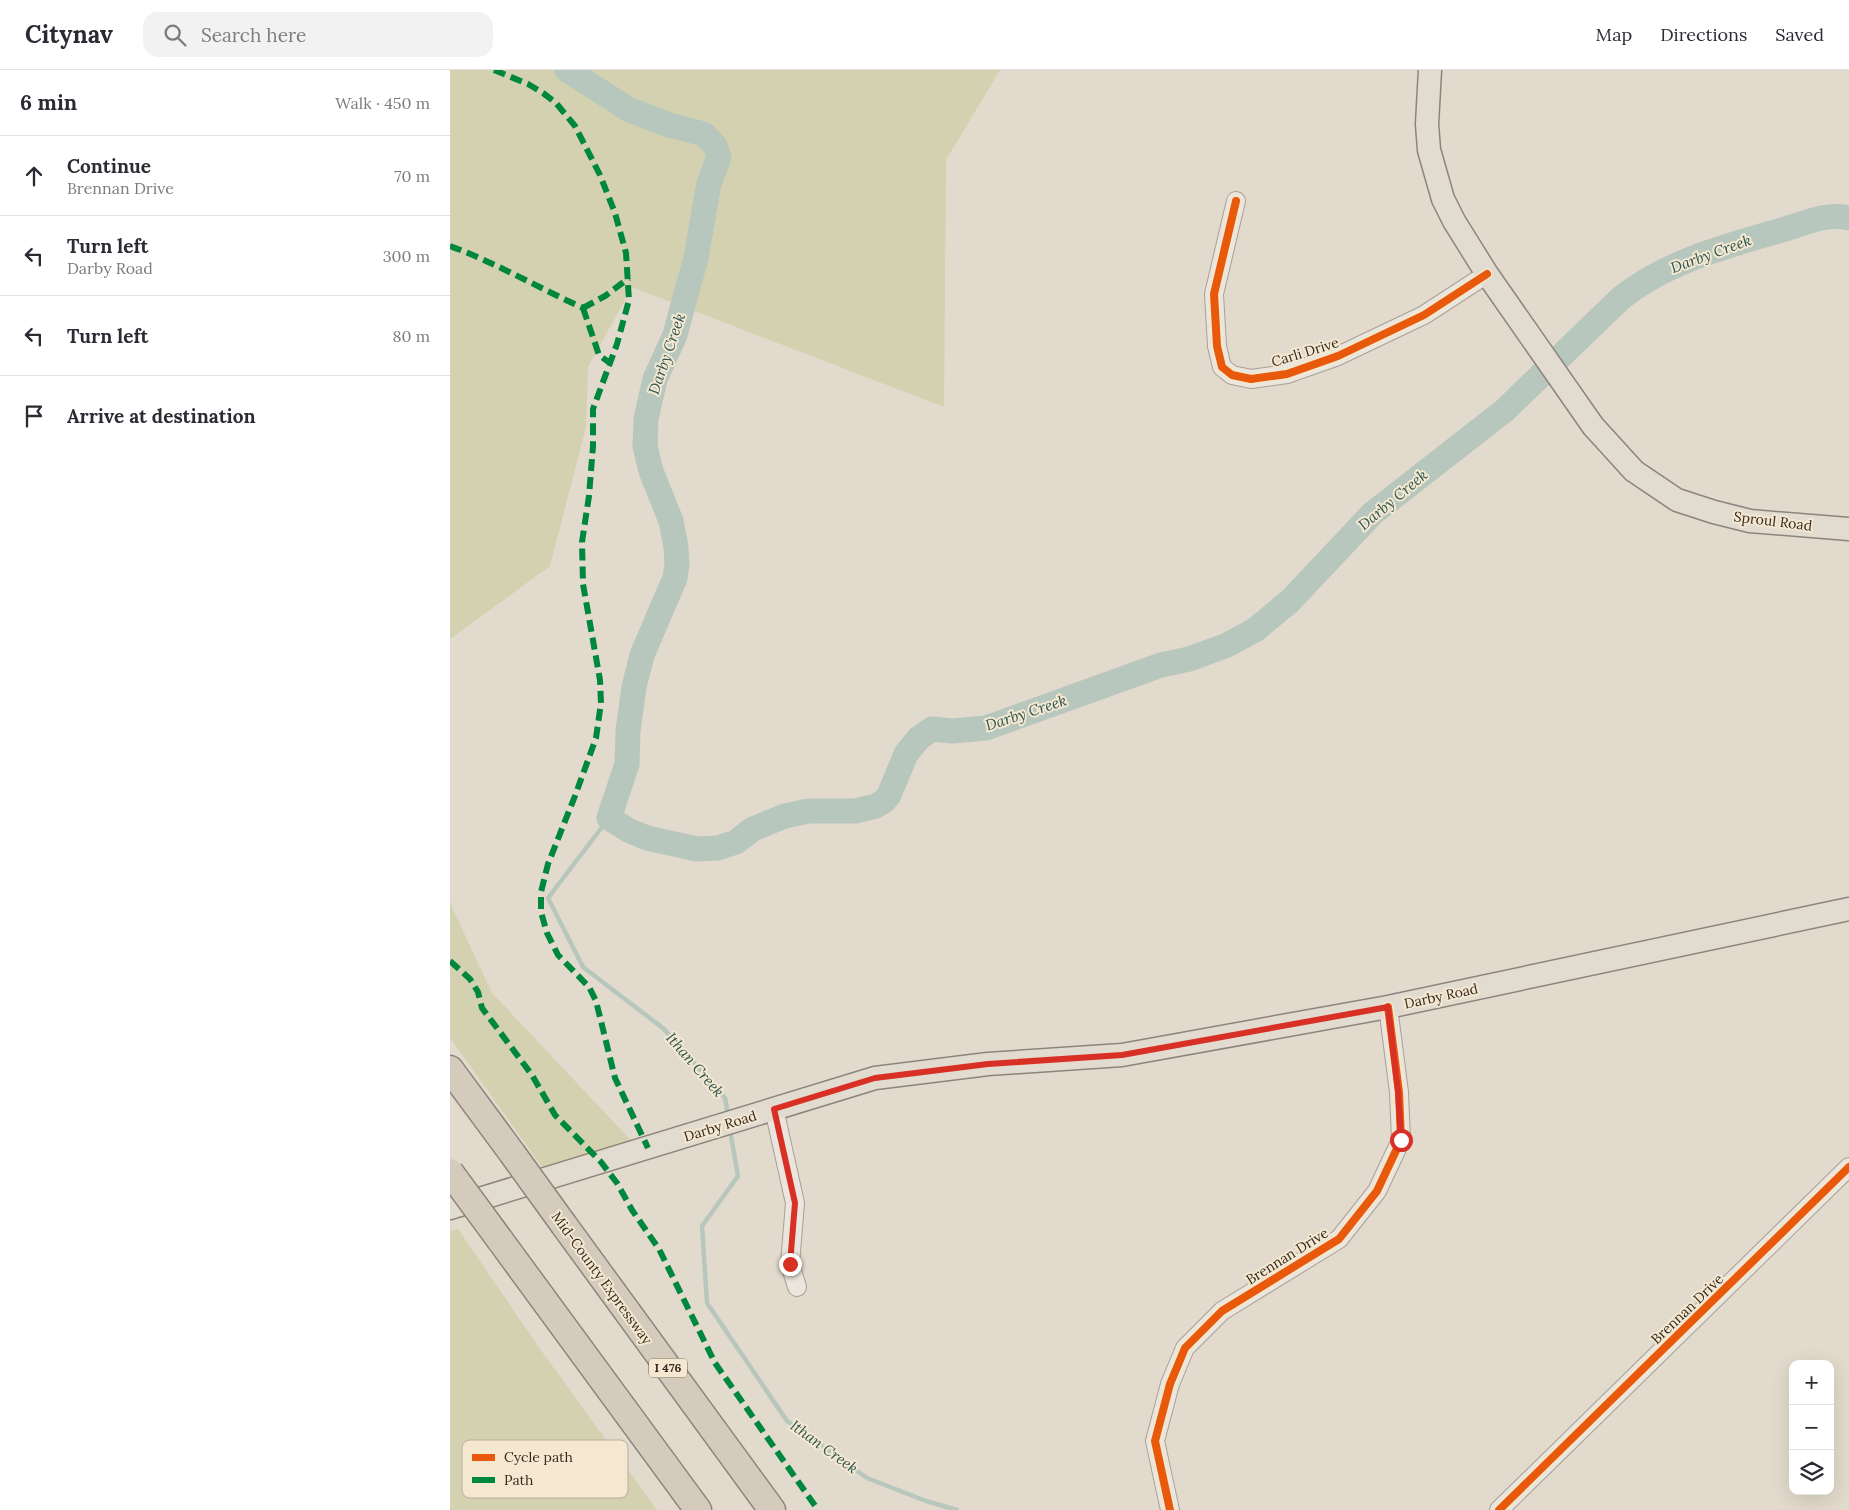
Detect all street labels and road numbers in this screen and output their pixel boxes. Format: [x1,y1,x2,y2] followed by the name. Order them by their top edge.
[1269,333,1341,371] street label: Carli Drive
[1733,507,1813,535] street label: Sproul Road
[1402,979,1480,1013] street label: Darby Road
[681,1106,759,1146] street label: Darby Road
[548,1208,657,1348] street label: Mid-County Expressway
[1243,1223,1332,1288] street label: Brennan Drive
[1647,1270,1727,1348] street label: Brennan Drive
[649,1359,687,1378] road number: I 476

